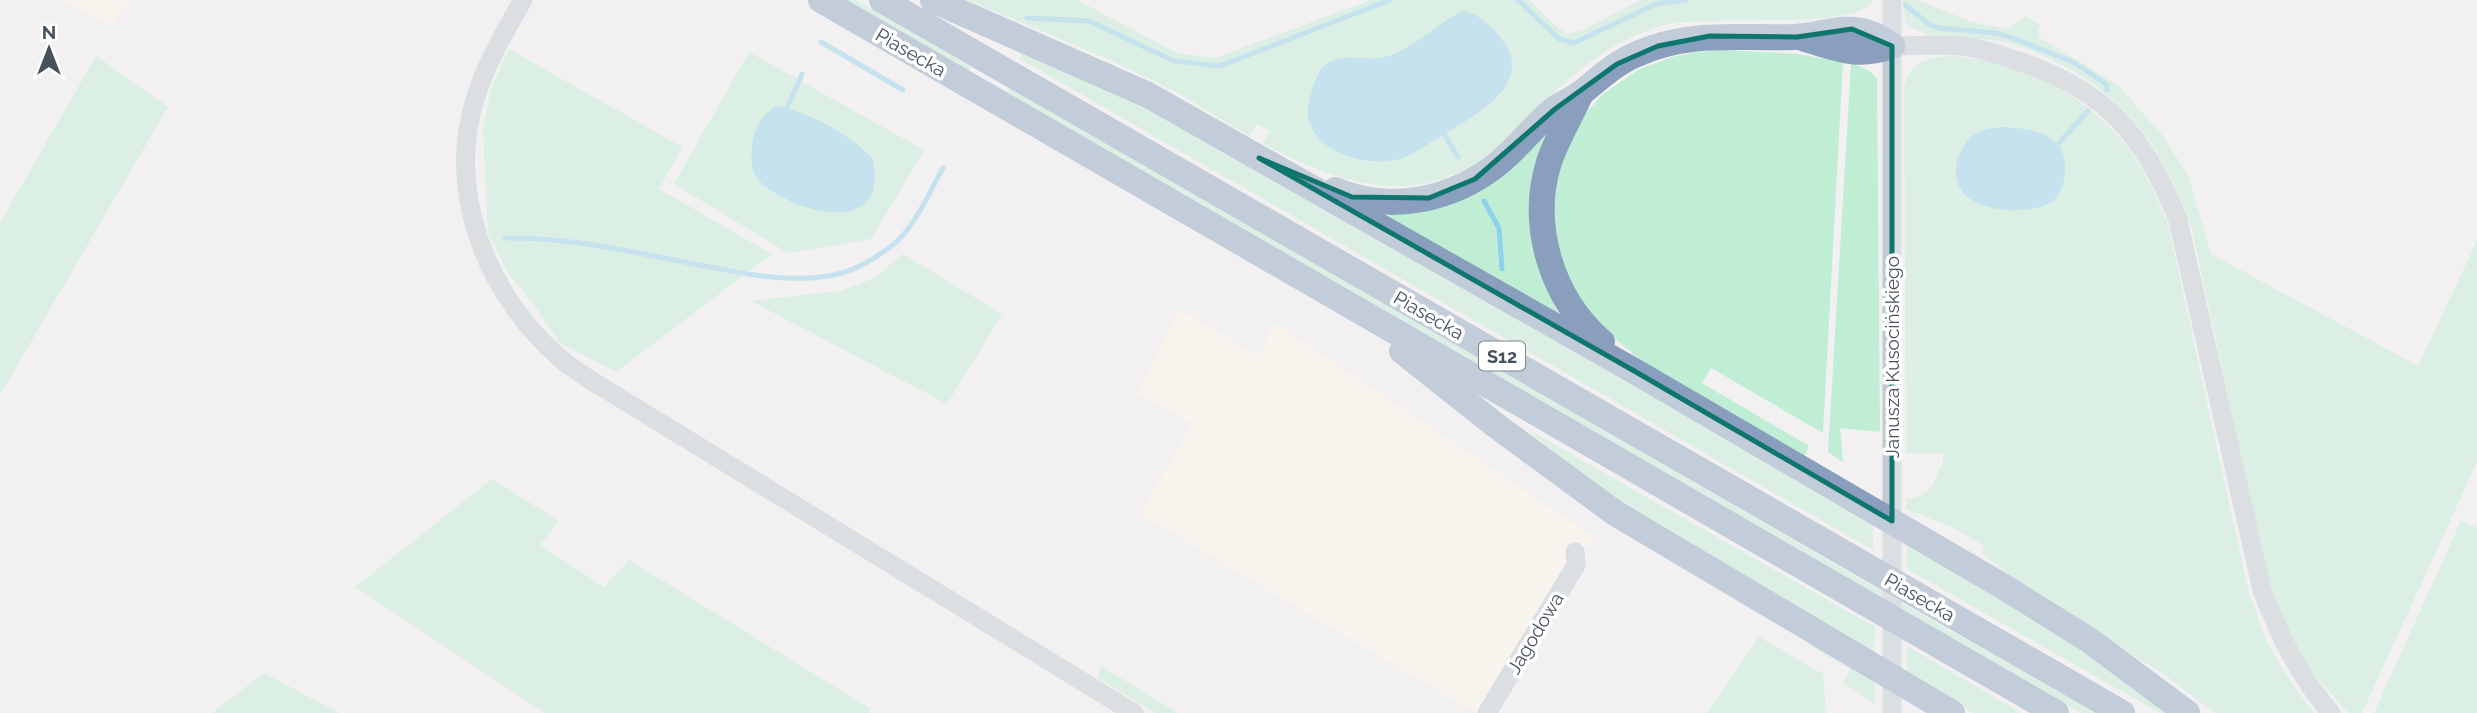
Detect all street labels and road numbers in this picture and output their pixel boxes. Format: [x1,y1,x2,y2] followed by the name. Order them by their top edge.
[872,23,950,81] street label: Piasecka
[1881,256,1903,458] street label: Janusza Kusocińskiego
[1390,286,1468,344] street label: Piasecka
[1479,342,1525,370] road number: S12
[1881,568,1959,626] street label: Piasecka
[1502,588,1568,678] street label: Jagodowa

